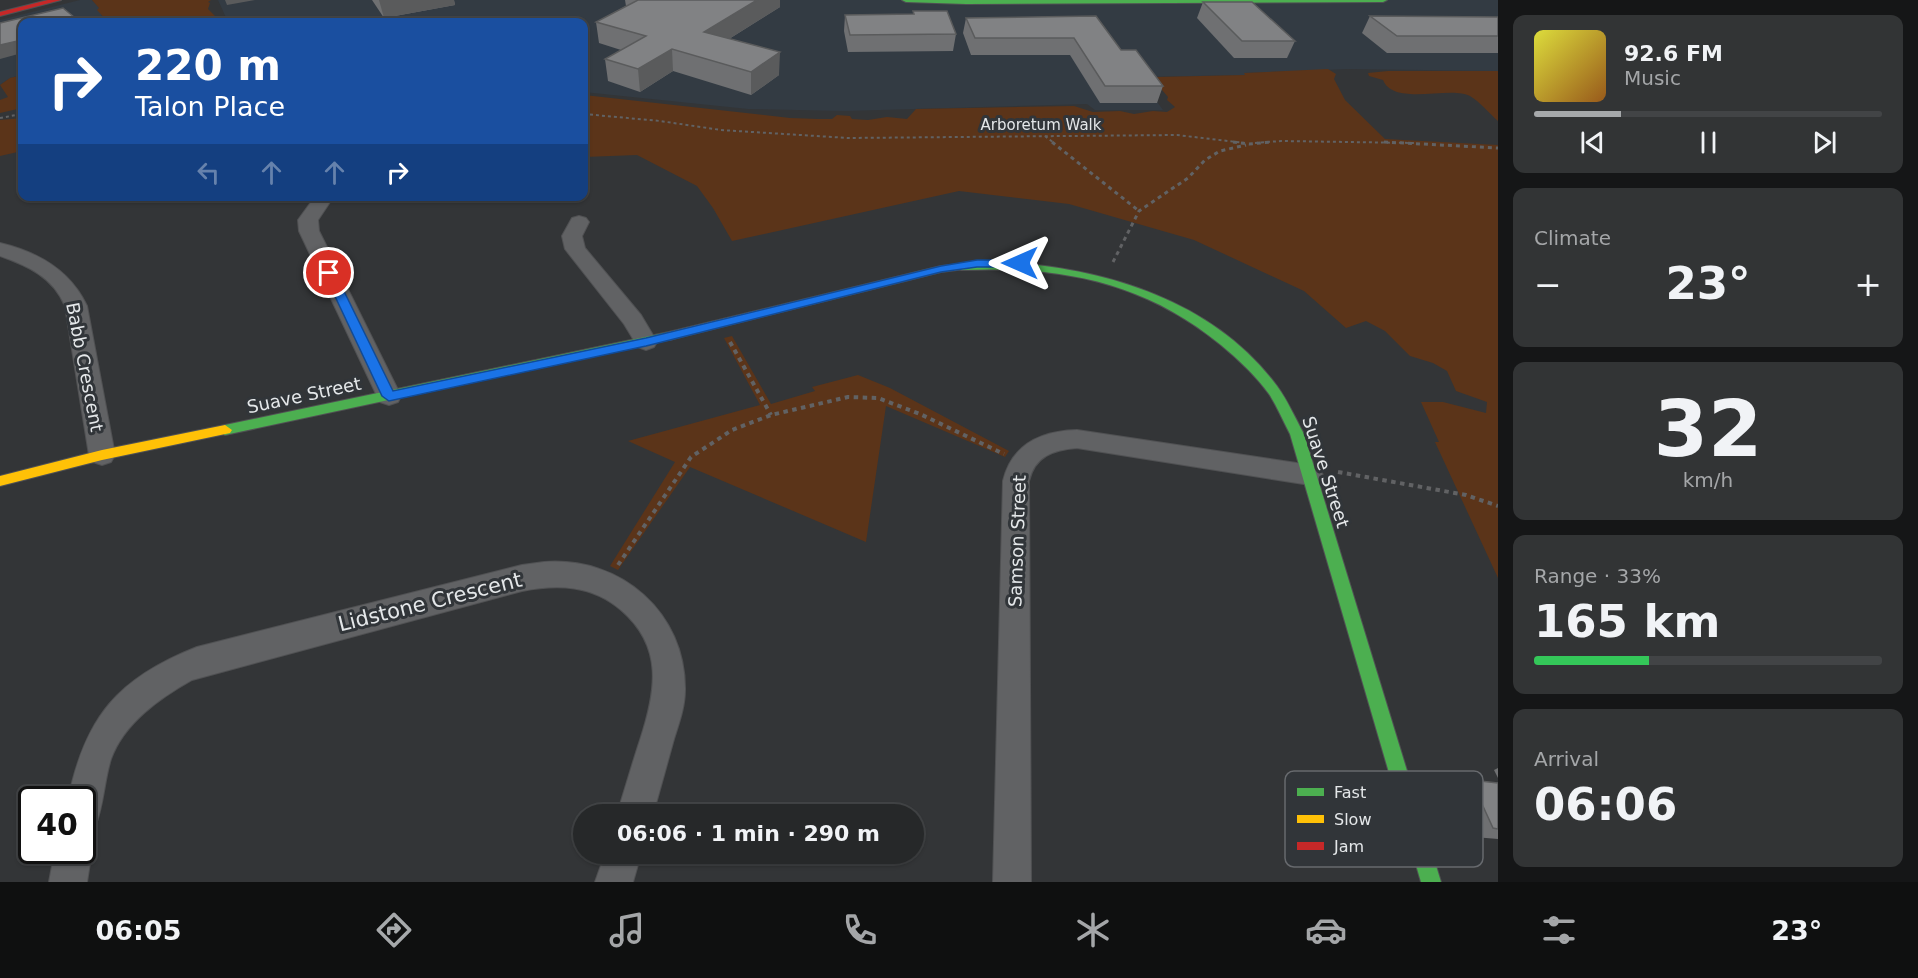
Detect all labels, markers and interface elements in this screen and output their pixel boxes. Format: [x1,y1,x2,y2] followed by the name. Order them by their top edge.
[135,41,281,90] text: 220 m
[1624,41,1723,66] text: 92.6 FM
[36,42,114,120] icon: right
[1624,66,1681,90] text: Music
[135,91,285,122] text: Talon Place
[981,116,1102,134] street label: Arboretum Walk
[1576,126,1609,159] icon: previous
[1692,126,1725,159] icon: pause
[1808,126,1841,159] icon: next
[192,156,225,189] icon: left
[255,156,288,189] icon: ahead
[318,156,351,189] icon: ahead
[381,156,414,189] icon: right
[1534,226,1611,250] text: Climate
[988,231,1052,295] position arrow
[303,247,354,298] pin
[312,256,345,289] icon: arrive
[1665,257,1751,310] text: 23°
[1534,265,1562,304] text: −
[1854,265,1882,304] text: +
[62,300,108,434] street label: Babb Crescent
[245,373,363,417] street label: Suave Street
[1654,384,1762,474] text: 32
[1298,414,1354,530] street label: Suave Street
[1683,468,1733,492] text: km/h
[1004,475,1030,607] street label: Samson Street
[1534,564,1661,588] text: Range · 33%
[336,568,524,636] street label: Lidstone Crescent
[1534,595,1720,648] text: 165 km
[1534,747,1599,771] text: Arrival
[1285,771,1483,867] legend
[1534,778,1677,831] text: 06:06
[1334,783,1366,802] text: Fast
[18,786,96,864] speed limit sign: 40
[1334,810,1371,829] text: Slow
[617,821,880,846] text: 06:06 · 1 min · 290 m
[1333,837,1364,856] text: Jam
[373,909,415,951] icon: directions
[606,909,648,951] icon: music
[839,909,881,951] icon: phone
[1072,909,1114,951] icon: climate
[1305,909,1347,951] icon: car
[1538,909,1580,951] icon: filters
[96,915,182,946] text: 06:05
[1771,915,1822,946] text: 23°

